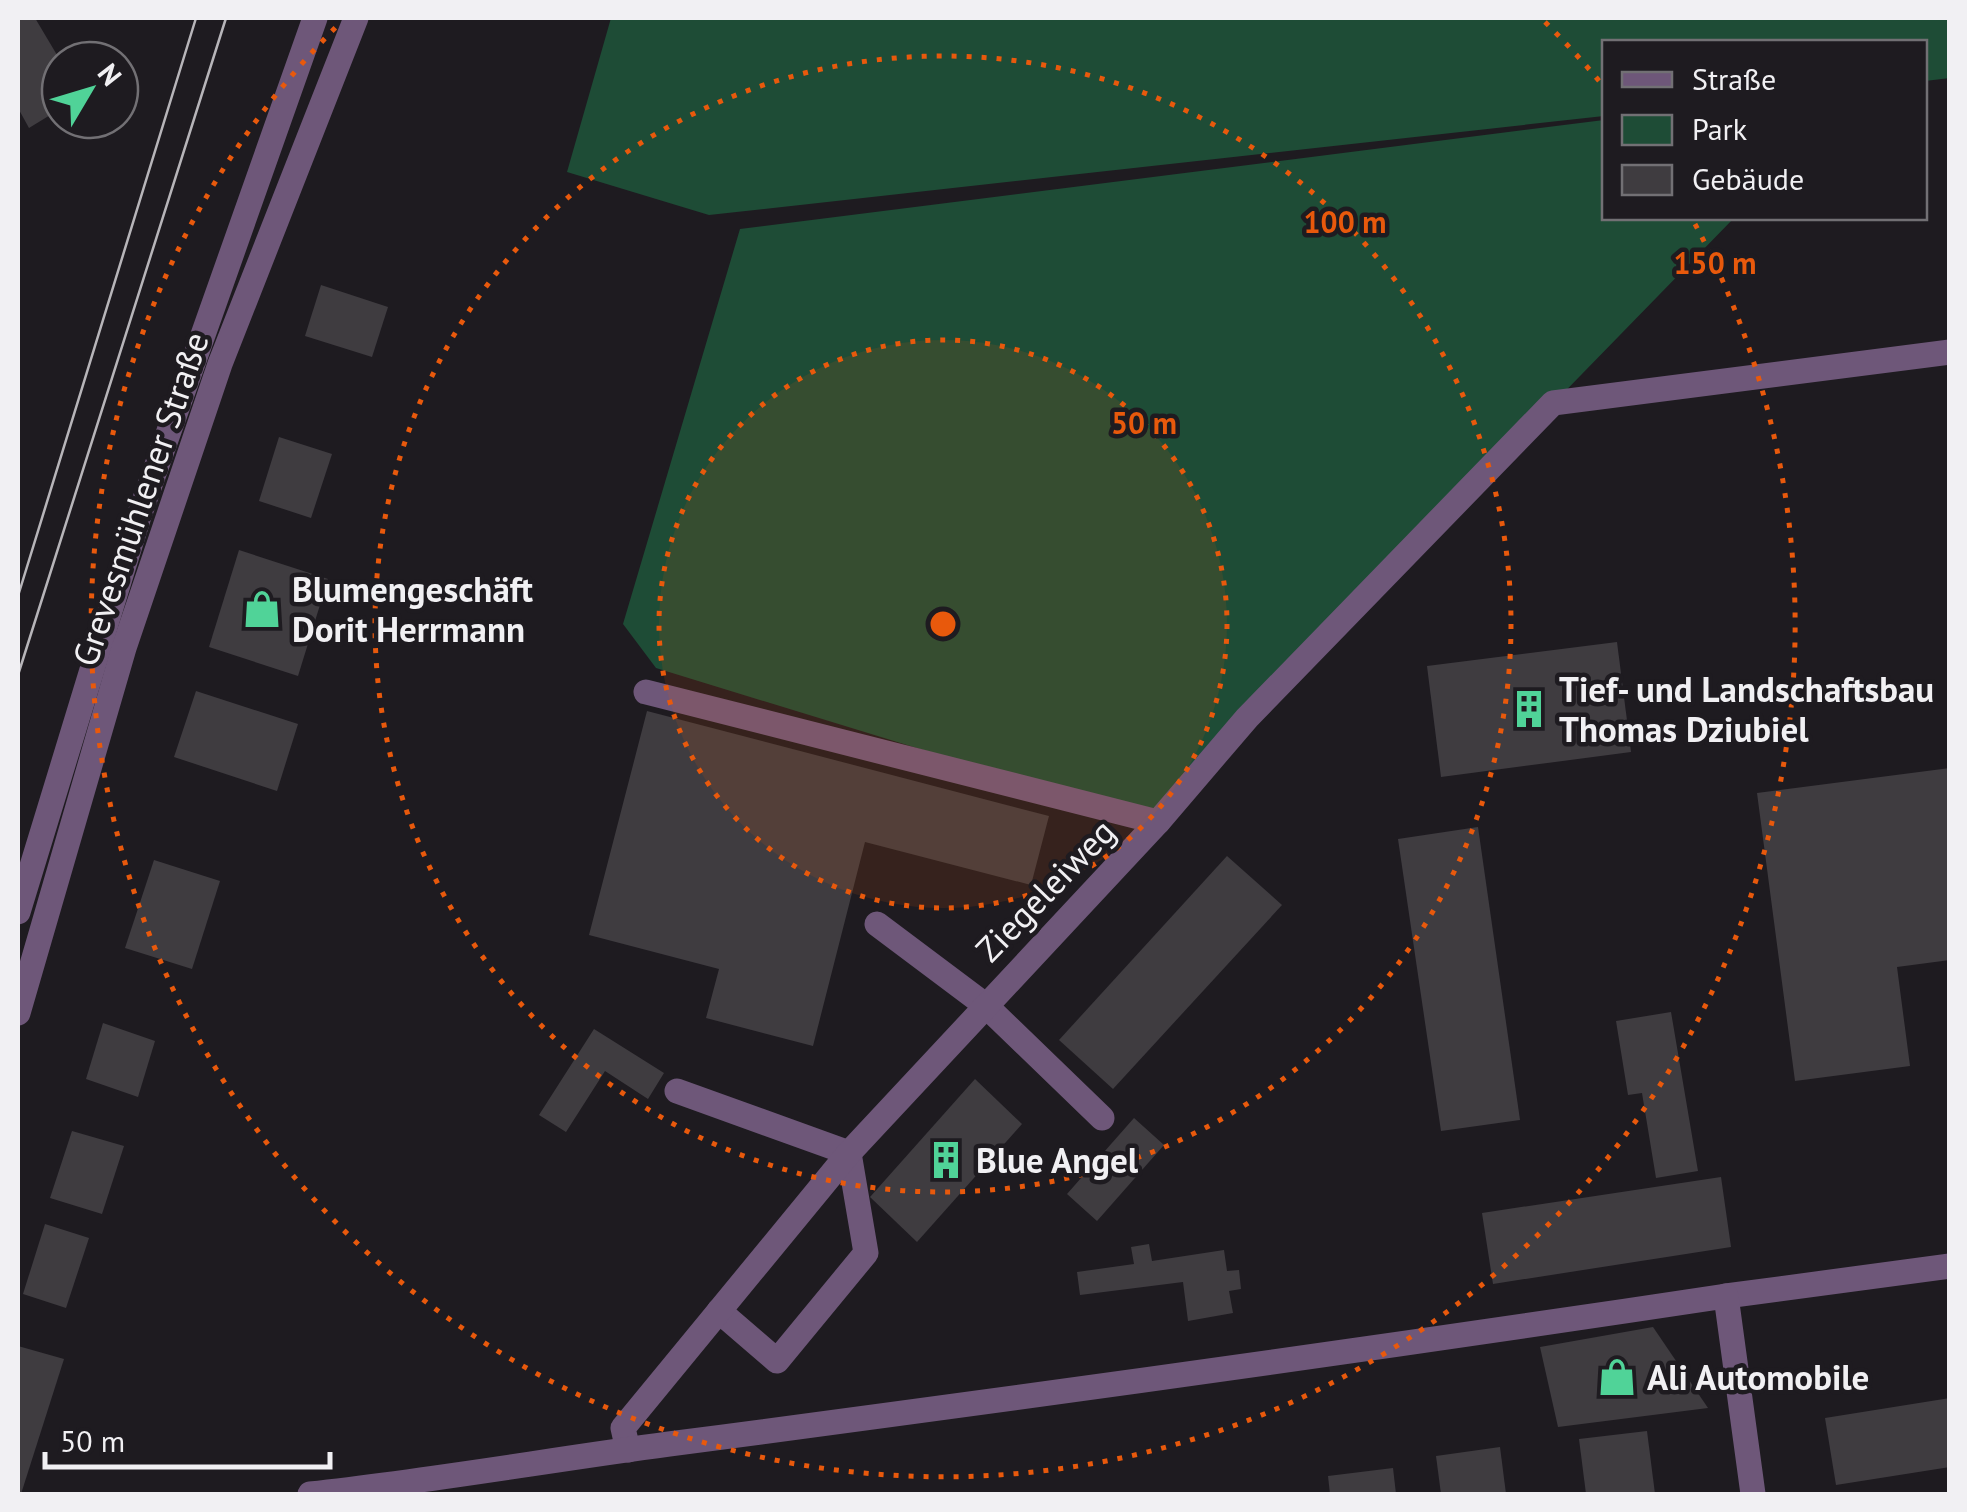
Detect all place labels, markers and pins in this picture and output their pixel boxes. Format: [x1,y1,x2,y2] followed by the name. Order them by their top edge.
[292,566,534,652] place label: Blumengeschäft Dorit Herrmann
[241,588,283,630] shop icon: Blumengeschäft Dorit Herrmann
[925,606,961,642] centre of rings
[1559,666,1934,752] place label: Tief- und Landschaftsbau Thomas Dziubiel
[1508,688,1550,730] building icon: Tief- und Landschaftsbau Thomas Dziubiel
[976,1137,1139,1183] place label: Blue Angel
[925,1139,967,1181] building icon: Blue Angel
[1647,1354,1869,1400] place label: Ali Automobile
[1596,1356,1638,1398] shop icon: Ali Automobile

